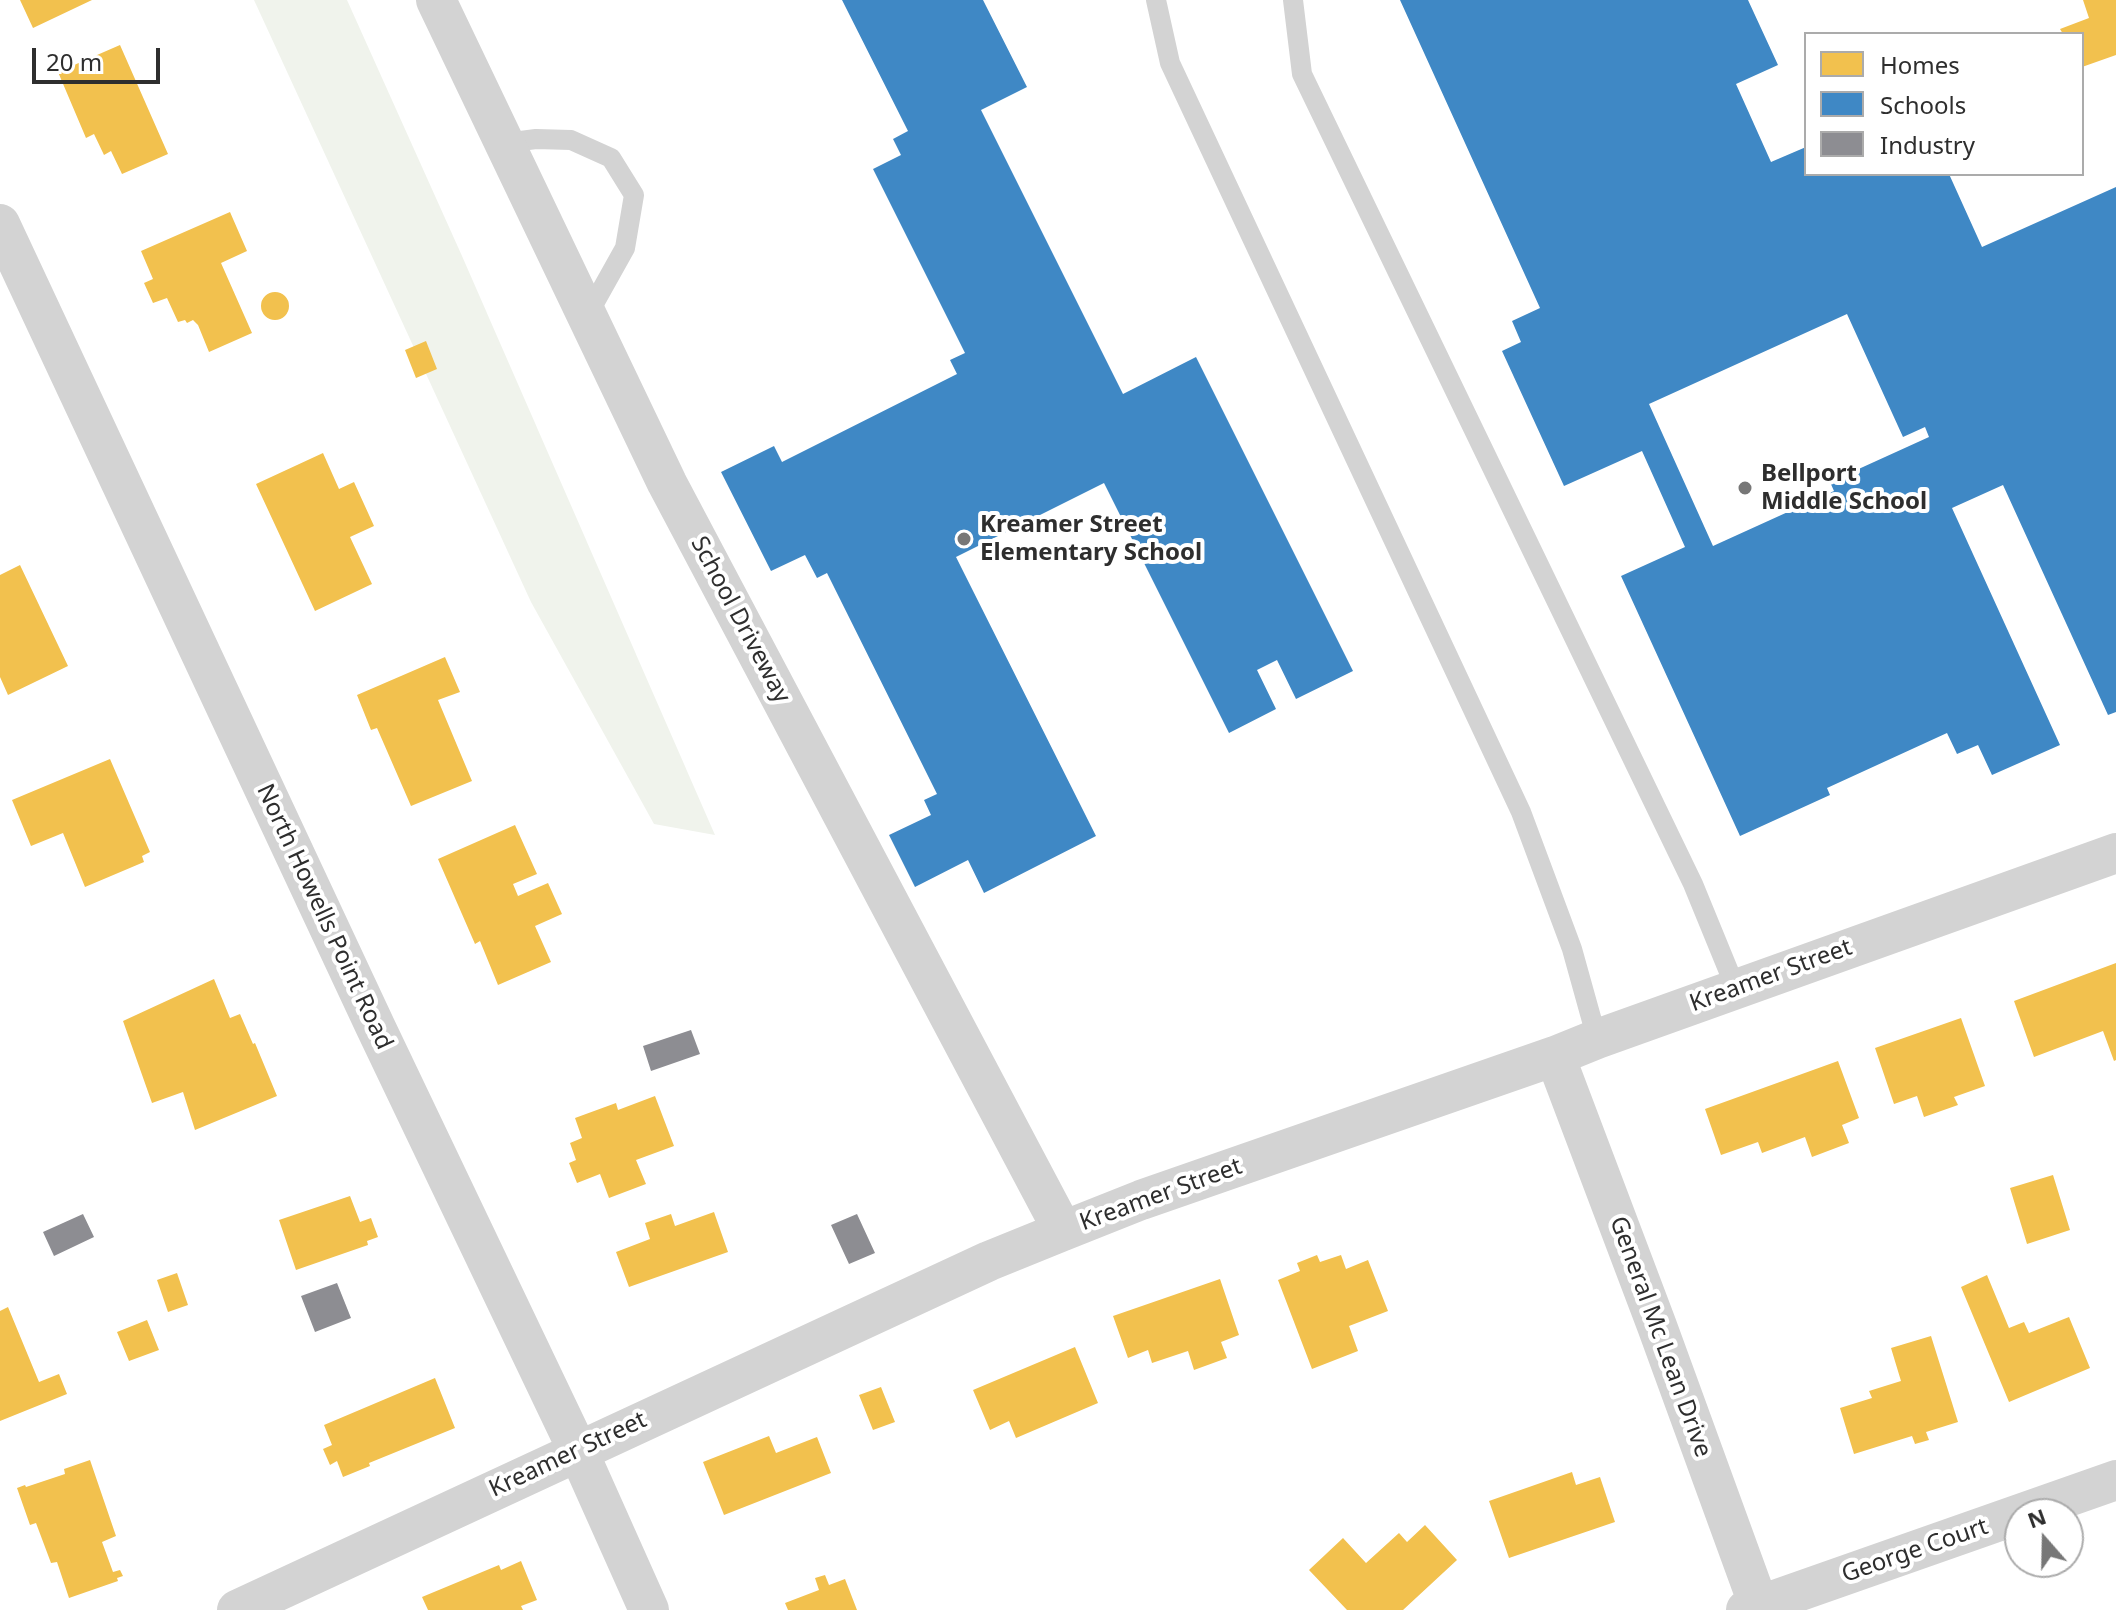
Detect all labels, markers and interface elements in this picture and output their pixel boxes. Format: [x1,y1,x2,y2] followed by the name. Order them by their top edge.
[36,32,164,82] scale bar
[1804,32,2084,176] legend
[46,45,102,78] text: 20 m
[1880,48,1960,81] text: Homes
[1880,88,1966,121] text: Schools
[1880,128,1975,161] text: Industry
[1761,460,1927,516] place label: Bellport Middle School
[1736,479,1754,497] marker: Bellport Middle School
[980,511,1202,567] place label: Kreamer Street Elementary School
[955,530,973,548] marker: Kreamer Street Elementary School
[684,532,796,708] street label: School Driveway
[250,780,398,1054] street label: North Howells Point Road
[1686,933,1856,1019] street label: Kreamer Street
[1076,1152,1246,1238] street label: Kreamer Street
[1603,1213,1717,1461] street label: General Mc Lean Drive
[485,1406,651,1504] street label: Kreamer Street
[2004,1498,2084,1578] north arrow
[2023,1500,2050,1534] text: N
[1838,1513,1992,1589] street label: George Court

